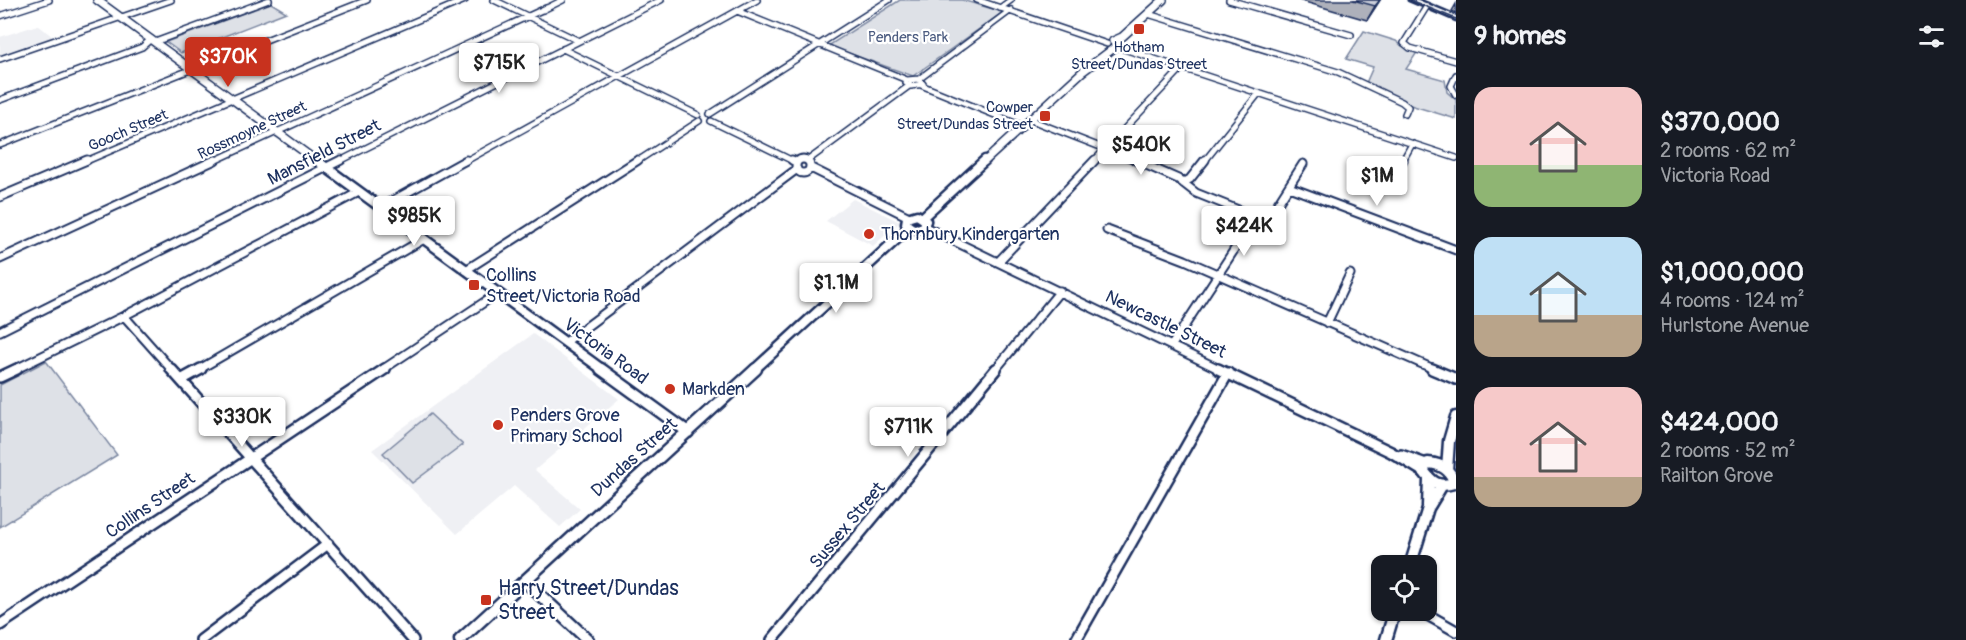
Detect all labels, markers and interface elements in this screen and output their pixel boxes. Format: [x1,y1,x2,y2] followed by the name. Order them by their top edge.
[1474,20,1566,52] text: 9 homes
[1915,20,1948,53] icon: filters
[1132,22,1146,36] marker: Hotham Street/Dundas Street
[868,28,949,47] park label: Penders Park
[186,37,270,88] pin: $370K
[1071,38,1208,74] place label: Hotham Street/Dundas Street
[457,43,541,94] pin: $715K
[199,44,257,69] text: $370K
[473,50,525,75] text: $715K
[195,97,310,164] street label: Rossmoyne Street
[897,98,1034,134] place label: Cowper Street/Dundas Street
[86,105,172,156] street label: Gooch Street
[1660,106,1780,138] text: $370,000
[1038,109,1052,123] marker: Cowper Street/Dundas Street
[1522,111,1594,183] icon: home
[264,114,385,191] street label: Mansfield Street
[1099,125,1183,176] pin: $540K
[1112,132,1171,157] text: $540K
[1660,138,1796,163] text: 2 rooms · 62 m²
[1348,156,1406,207] pin: $1M
[1360,163,1394,188] text: $1M
[1660,163,1770,188] text: Victoria Road
[372,196,456,247] pin: $985K
[387,203,441,228] text: $985K
[1202,206,1286,257] pin: $424K
[1215,213,1273,238] text: $424K
[881,223,1060,246] place label: Thornbury Kindergarten
[862,227,876,241] marker: Thornbury Kindergarten
[1660,256,1804,288] text: $1,000,000
[1522,261,1594,333] icon: home
[794,263,878,314] pin: $1.1M
[486,264,641,308] place label: Collins Street/Victoria Road
[813,270,859,295] text: $1.1M
[467,278,481,292] marker: Collins Street/Victoria Road
[1101,285,1231,364] street label: Newcastle Street
[1660,288,1805,313] text: 4 rooms · 124 m²
[559,313,653,390] street label: Victoria Road
[1660,313,1809,338] text: Hurlstone Avenue
[682,378,745,401] place label: Markden
[663,382,677,396] marker: Markden
[200,397,284,448] pin: $330K
[213,404,271,429] text: $330K
[510,404,623,448] place label: Penders Grove Primary School
[1660,406,1779,438] text: $424,000
[866,407,950,458] pin: $711K
[1522,411,1594,483] icon: home
[586,412,683,502] street label: Dundas Street
[883,414,933,439] text: $711K
[491,418,505,432] marker: Penders Grove Primary School
[1660,438,1796,463] text: 2 rooms · 52 m²
[1660,463,1773,488] text: Railton Grove
[101,467,200,544] street label: Collins Street
[804,477,891,573] street label: Sussex Street
[1371,555,1437,621] map controls
[1371,555,1437,621] button: locate
[498,575,679,626] place label: Harry Street/Dundas Street
[479,593,493,607] marker: Harry Street/Dundas Street

